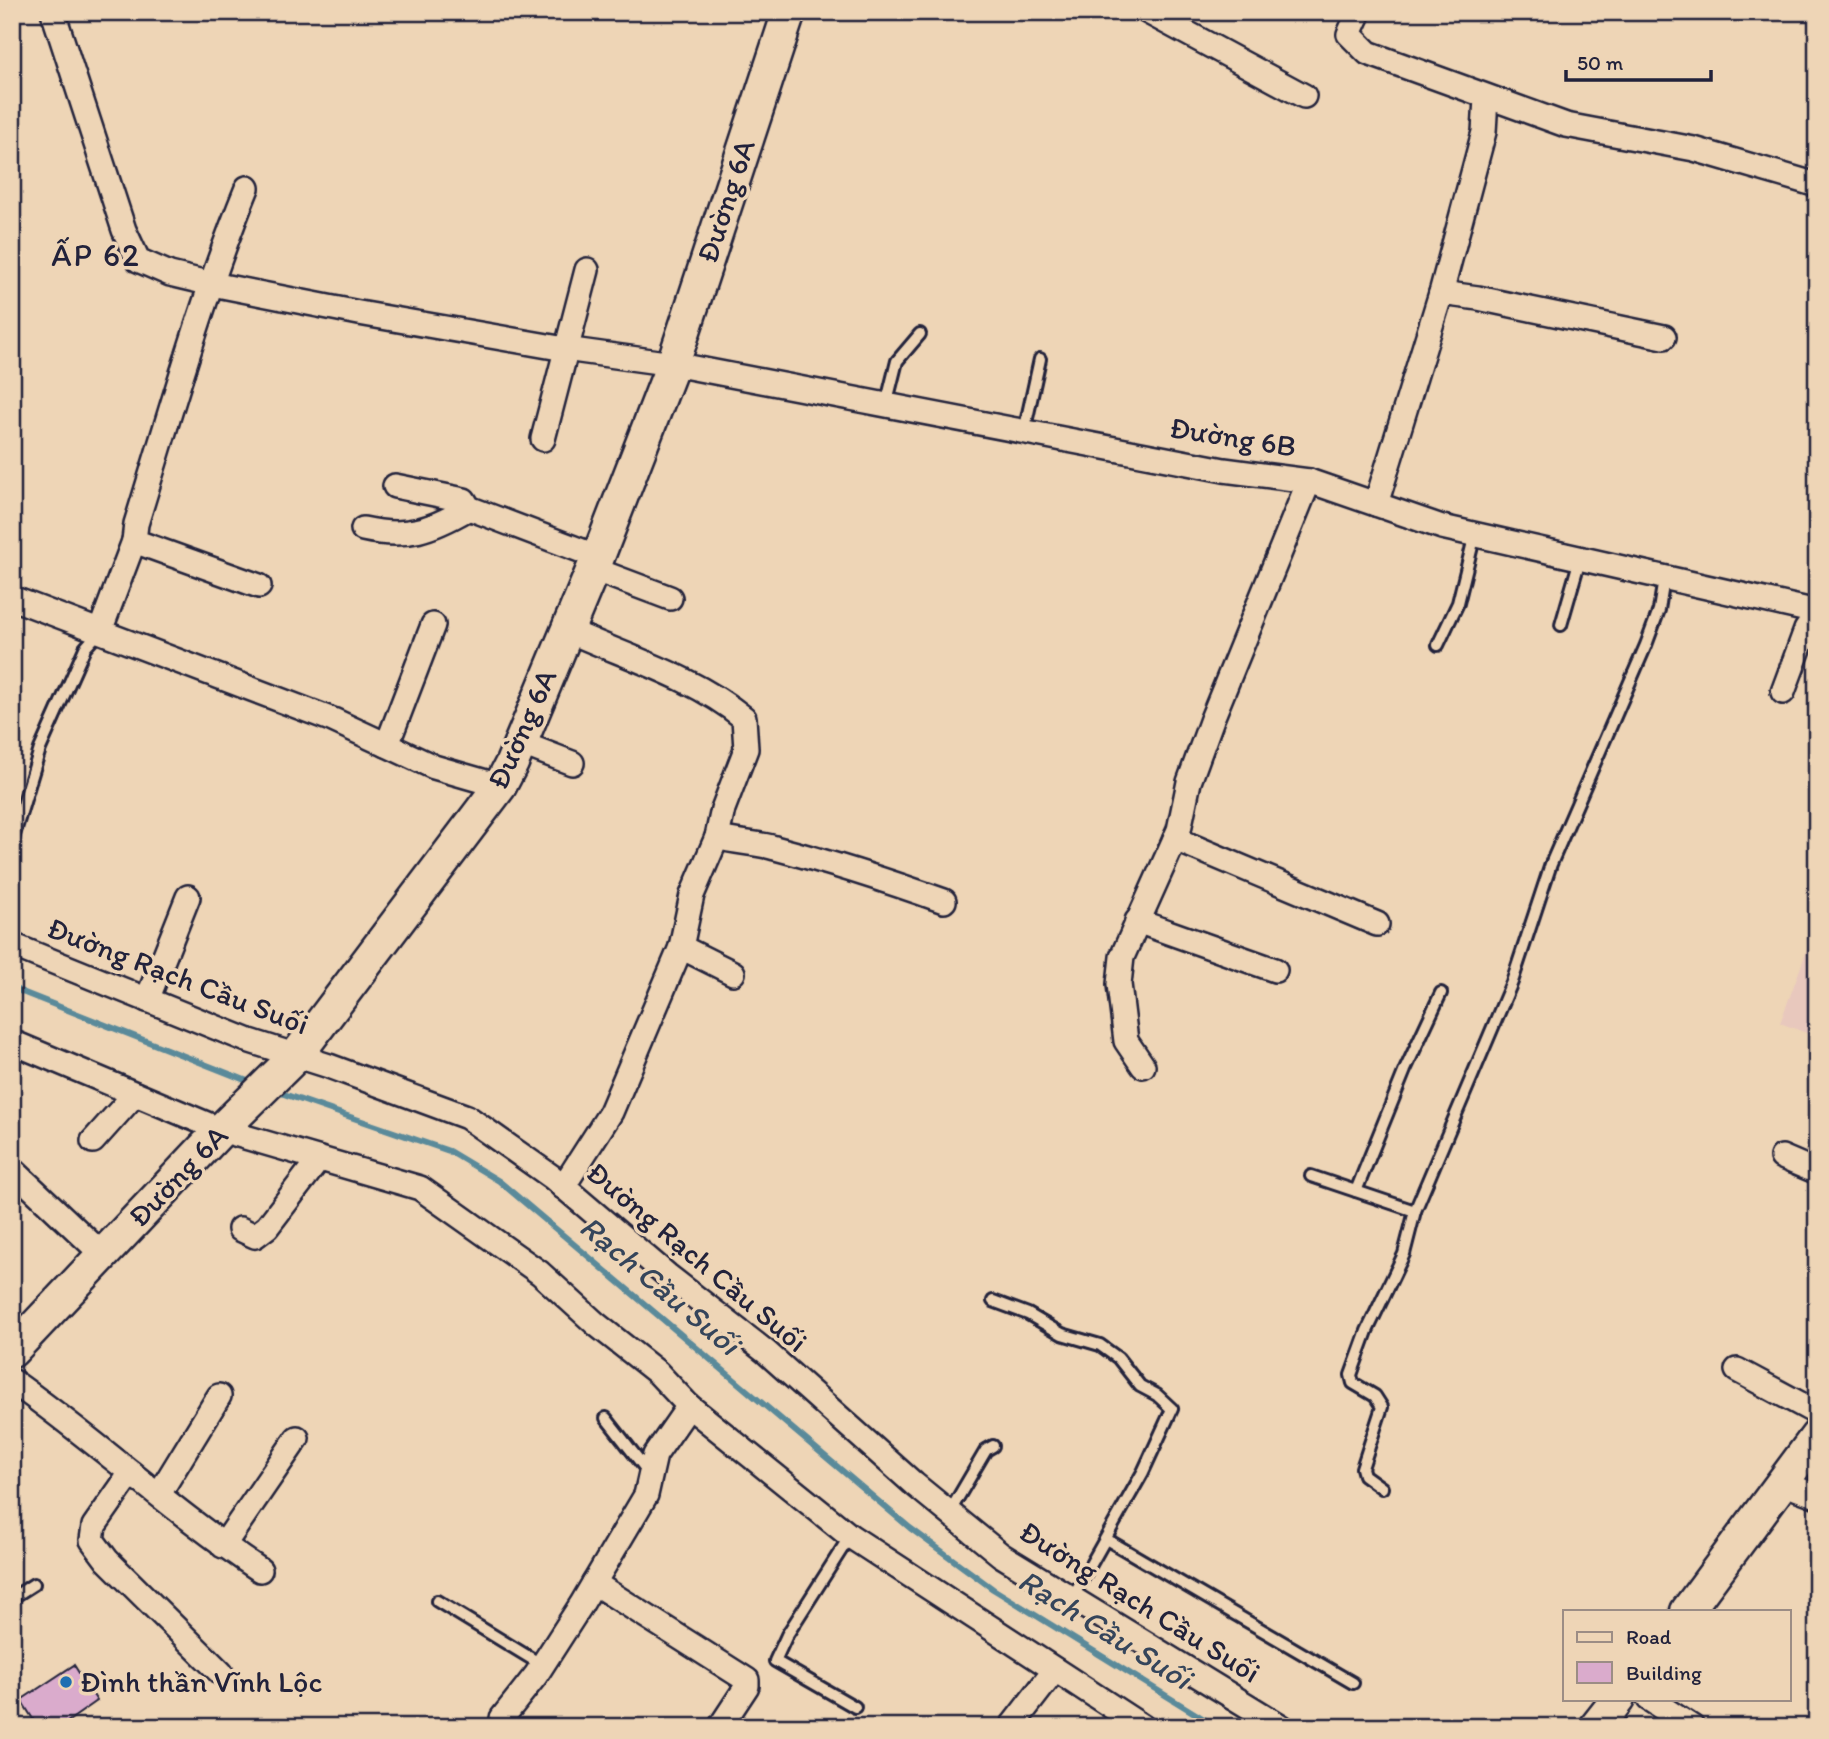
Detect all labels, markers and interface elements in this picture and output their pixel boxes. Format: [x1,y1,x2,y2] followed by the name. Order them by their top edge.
[1566,38,1712,82] scale bar
[1577,50,1624,75] text: 50 m
[688,134,763,267] street label: Đường 6A
[51,236,141,274] district label: ẤP 62
[1167,408,1299,465] street label: Đường 6B
[479,663,564,795] street label: Đường 6A
[42,909,314,1042] street label: Đường Rạch Cầu Suối
[120,1117,235,1234] street label: Đường 6A
[579,1154,815,1360] street label: Đường Rạch Cầu Suối
[572,1207,748,1363] water label: Rạch Cầu Suối
[1013,1513,1267,1691] street label: Đường Rạch Cầu Suối
[1011,1561,1199,1697] water label: Rạch Cầu Suối
[1563,1610,1790,1700] legend
[1626,1624,1672,1649] text: Road
[1626,1660,1702,1685] text: Building
[80,1663,323,1700] place label: Đình thần Vĩnh Lộc
[58,1674,74,1690] marker: Đình thần Vĩnh Lộc

